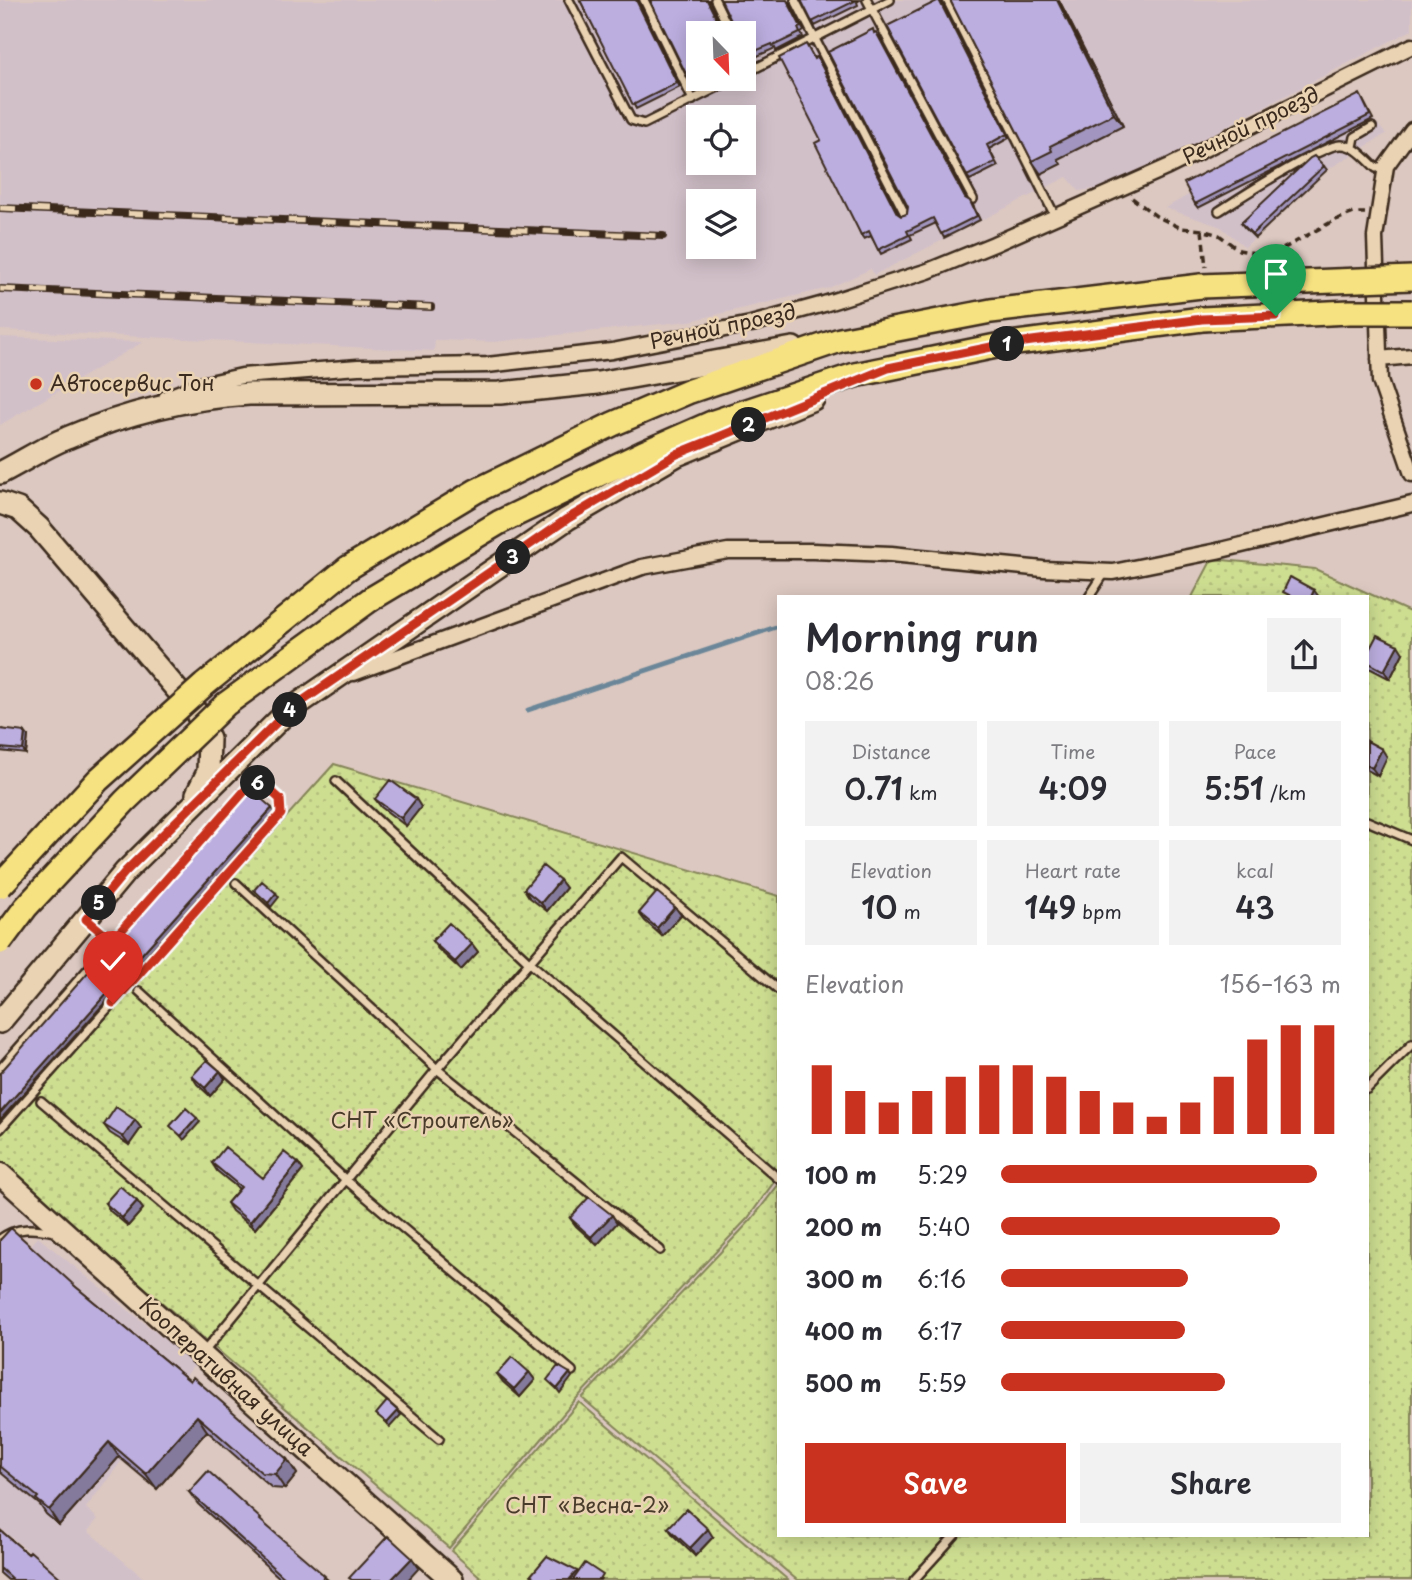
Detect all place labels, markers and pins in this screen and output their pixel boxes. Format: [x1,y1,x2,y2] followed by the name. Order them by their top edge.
[1246,244,1306,316] pin
[990,326,1024,362] pin: 1
[50,366,215,398] place label: Автосервис Тон
[28,376,44,392] marker: Автосервис Тон
[732,408,766,442] pin: 2
[496,540,530,574] pin: 3
[272,692,308,728] pin: 4
[240,766,276,800] pin: 6
[82,886,116,920] pin: 5
[83,931,143,1003] pin

